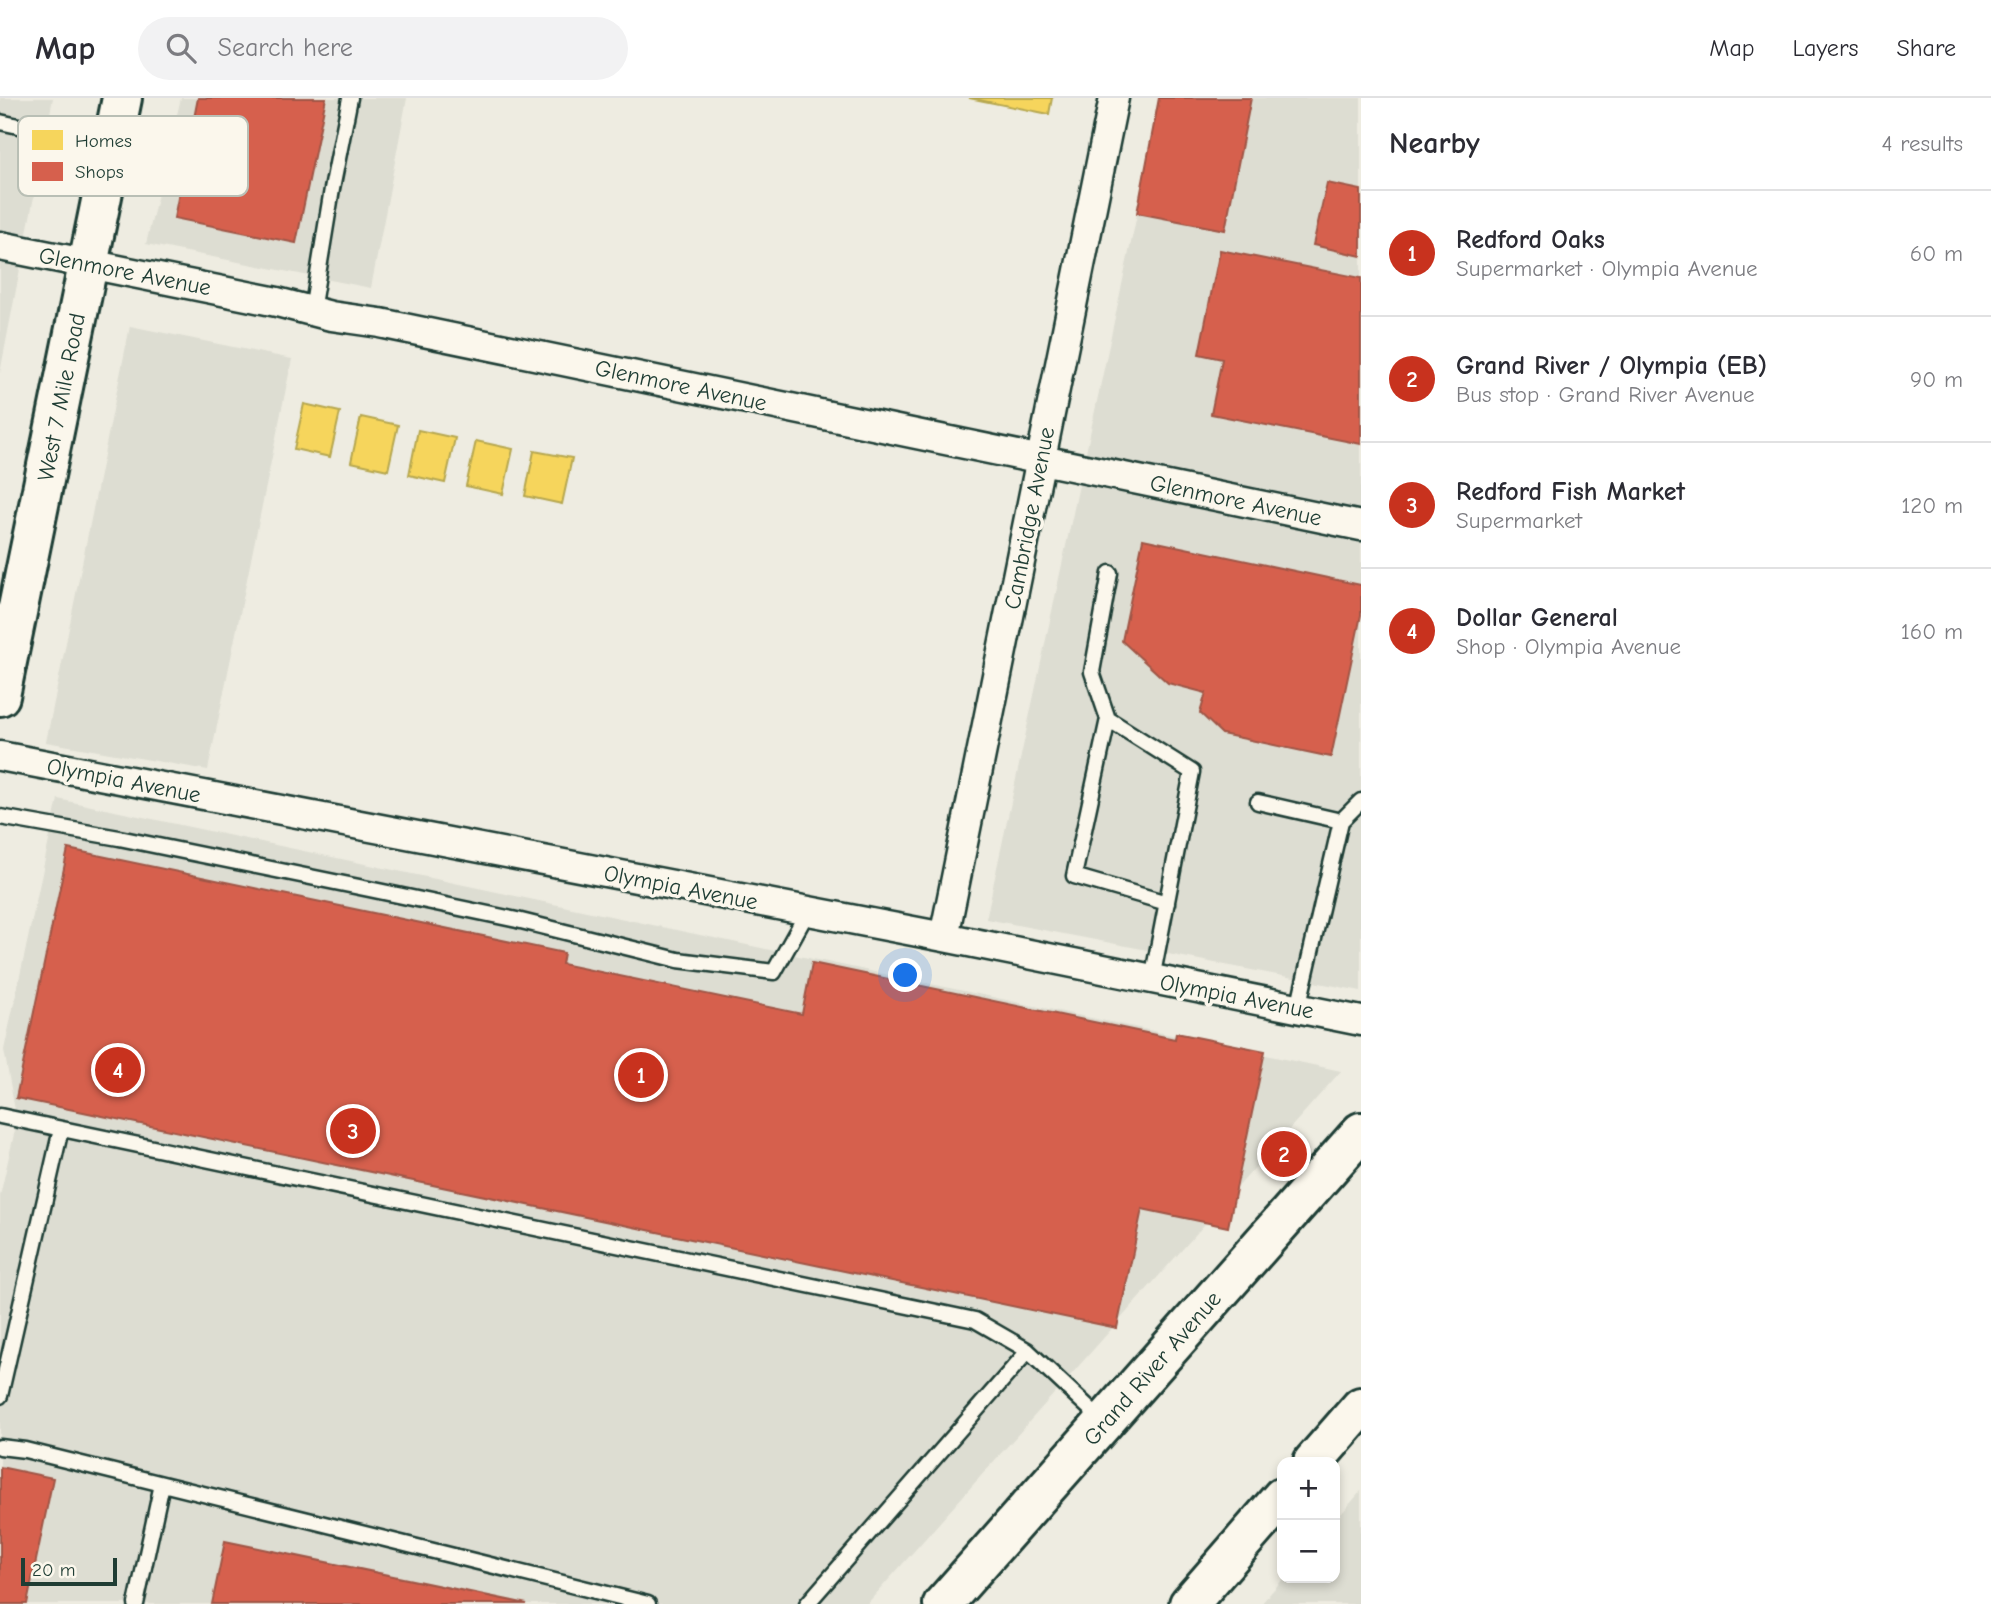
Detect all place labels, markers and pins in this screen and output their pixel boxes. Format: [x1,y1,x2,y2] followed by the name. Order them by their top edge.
[95,1044,141,1096] pin: 4
[618,1049,664,1101] pin: 1
[330,1105,376,1157] pin: 3
[1261,1128,1307,1180] pin: 2

